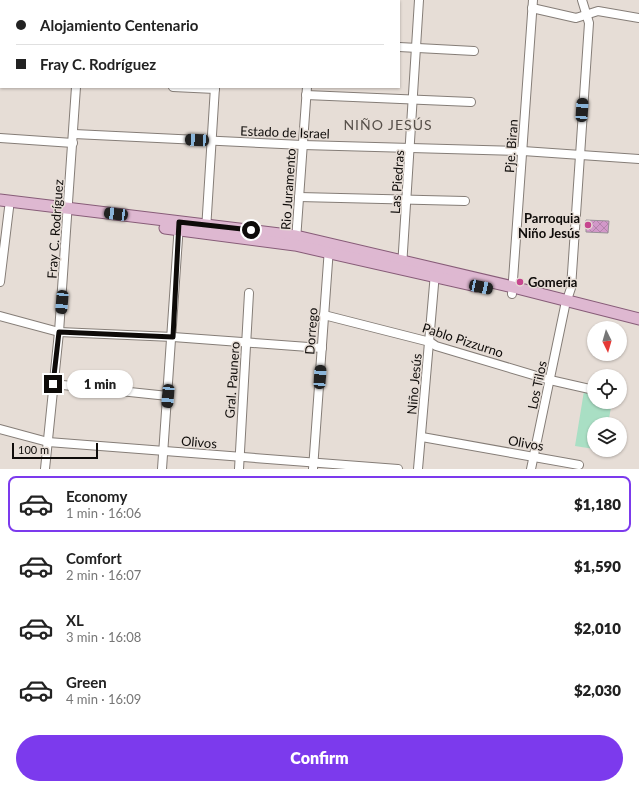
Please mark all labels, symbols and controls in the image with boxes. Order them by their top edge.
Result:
text: Alojamiento Centenario [40,16,198,34]
text: Fray C. Rodríguez [40,55,156,73]
car [575,98,589,122]
district label: NIÑO JESÚS [343,116,433,133]
street label: Pje. Biran [501,119,521,173]
street label: Estado de Israel [240,122,330,142]
car [185,133,209,147]
street label: Rio Juramento [277,148,299,230]
street label: Las Piedras [387,149,407,214]
street label: Fray C. Rodríguez [44,179,66,279]
car [103,207,129,221]
place label: Parroquia Niño Jesús [518,210,580,241]
marker: Parroquia Niño Jesús [583,220,593,230]
route start [242,221,260,239]
place label: Gomeria [528,274,577,290]
marker: Gomeria [515,277,525,287]
car [468,279,494,295]
car [55,290,69,314]
street label: Dorrego [301,307,321,355]
street label: Pablo Pizzurno [420,319,506,361]
north arrow [587,321,627,361]
map controls [587,321,627,457]
street label: Gral. Paunero [221,341,243,419]
street label: Niño Jesús [403,352,425,415]
street label: Los Tilos [524,359,550,411]
car [313,365,327,389]
button: locate [587,369,627,409]
callout: 1 min [67,370,133,398]
route end [44,375,62,393]
text: 1 min [84,376,116,392]
car [161,384,175,408]
button: layers [587,417,627,457]
street label: Olivos [180,432,218,452]
street label: Olivos [507,432,545,454]
scale bar [12,441,98,460]
text: 100 m [18,443,49,456]
icon: car [18,486,54,522]
text: Economy [66,487,127,505]
text: $1,180 [574,495,621,513]
text: 1 min · 16:06 [66,505,141,521]
icon: car [18,548,54,584]
text: Comfort [66,549,122,567]
text: $1,590 [574,557,621,575]
text: 2 min · 16:07 [66,567,141,583]
icon: car [18,610,54,646]
text: XL [66,611,84,629]
text: $2,010 [574,619,621,637]
text: 3 min · 16:08 [66,629,141,645]
icon: car [18,672,54,708]
text: Green [66,673,107,691]
text: $2,030 [574,681,621,699]
text: 4 min · 16:09 [66,691,141,707]
button: Confirm [16,735,623,781]

